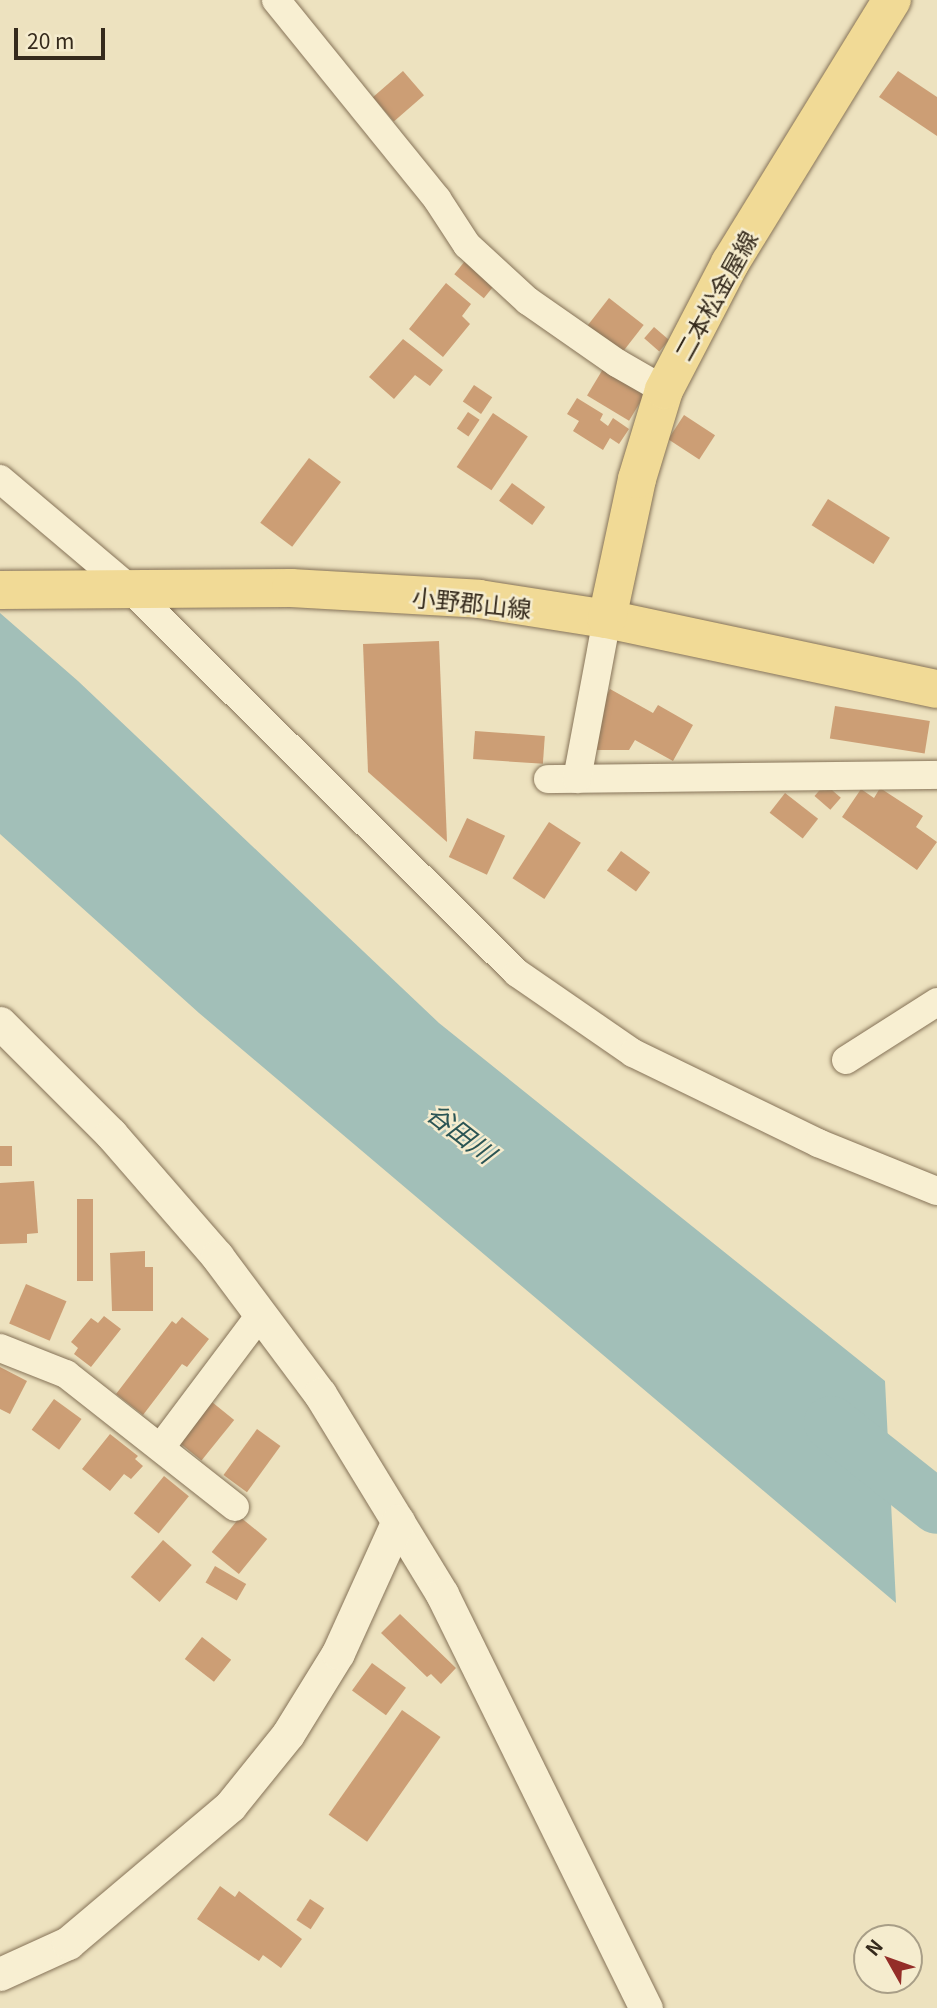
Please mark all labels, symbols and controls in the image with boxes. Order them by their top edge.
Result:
scale bar [18,14,108,58]
text: 20 m [27,25,74,55]
street label: 二本松金屋線 [667,225,763,365]
street label: 小野郡山線 [411,581,533,623]
water label: 谷田川 [422,1096,502,1168]
north arrow [853,1924,923,1994]
text: N [858,1932,888,1961]

